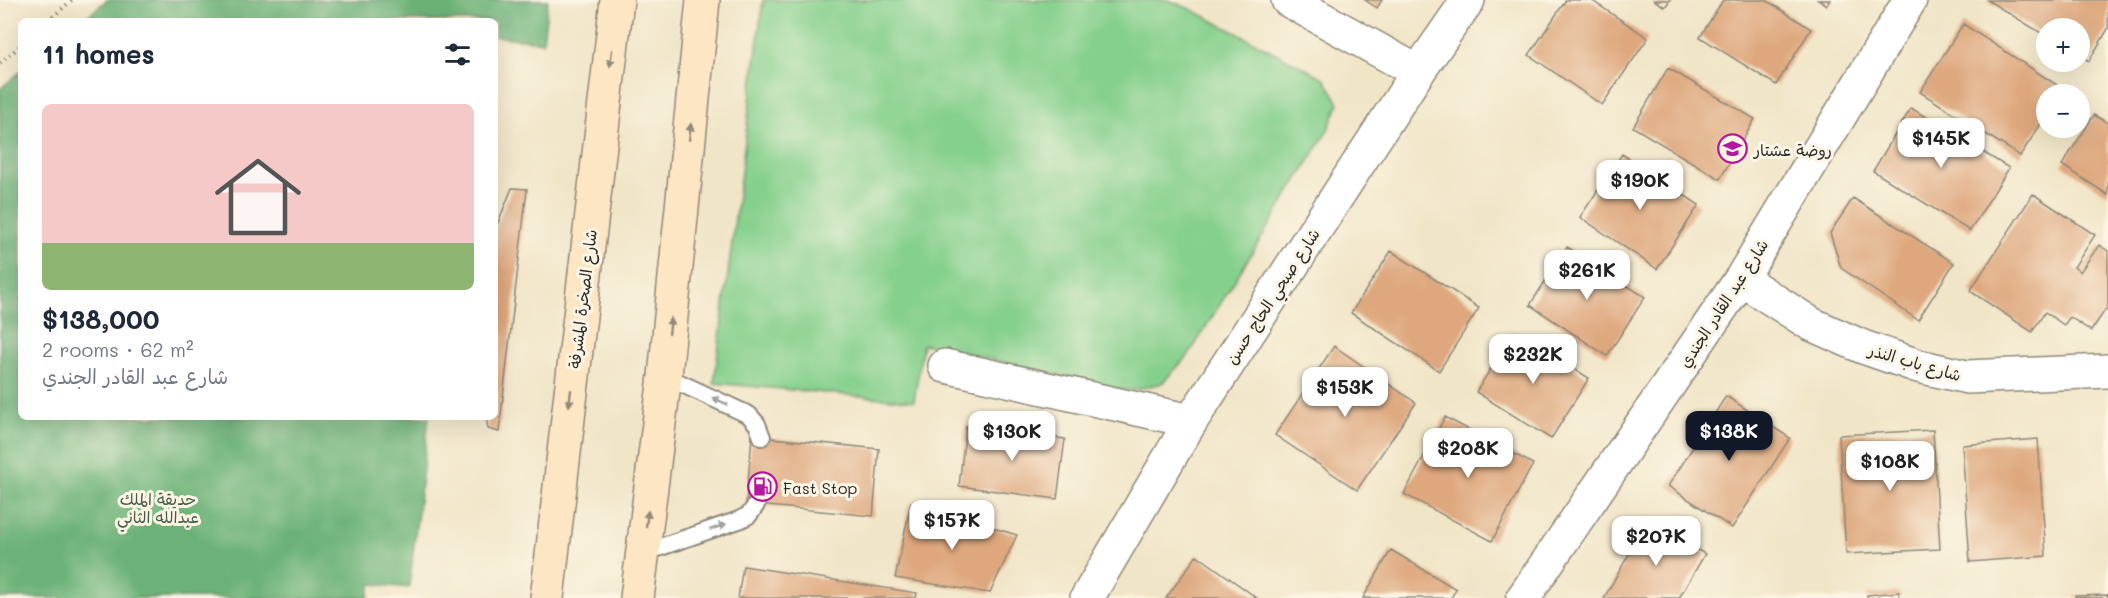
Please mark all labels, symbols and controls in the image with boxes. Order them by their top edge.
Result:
map controls [2036,18,2090,138]
button: + [2036,18,2090,72]
text: 11 homes [42,37,155,71]
icon: filters [441,38,474,71]
one-way arrow [606,49,615,68]
button: − [2036,84,2090,138]
pin: $145K [1899,118,1983,169]
one-way arrow [685,122,695,141]
text: $145K [1912,124,1970,150]
school or university icon: روضة عشتار [1717,133,1749,165]
place label: روضة عشتار [1752,139,1832,160]
icon: home [204,143,312,251]
pin: $190K [1598,160,1682,211]
text: $190K [1610,166,1670,192]
street label: شارع صبحي الحاج حسن [1220,224,1328,371]
street label: شارع الصخرة المشرفة [563,228,603,370]
street label: شارع عبد القادر الجندي [1674,235,1774,372]
pin: $261K [1545,250,1629,301]
text: $261K [1558,256,1616,282]
text: $138,000 [42,302,159,336]
one-way arrow [665,316,675,335]
pin: $232K [1491,334,1575,385]
text: 2 rooms · 62 m² [42,336,194,362]
street label: شارع باب النذر [1864,338,1964,387]
text: $232K [1503,340,1563,366]
text: شارع عبد القادر الجندي [42,363,228,389]
pin: $153K [1303,367,1387,418]
text: $153K [1316,373,1374,399]
one-way arrow [566,388,575,407]
one-way arrow [711,396,729,406]
pin: $130K [970,411,1054,462]
pin: $138K [1687,411,1771,462]
text: $130K [982,417,1042,443]
text: $138K [1700,417,1758,443]
pin: $208K [1426,428,1510,479]
text: $208K [1437,434,1499,460]
pin: $108K [1848,441,1932,492]
text: $108K [1860,447,1920,473]
fuel station icon: Fast Stop [746,471,778,503]
place label: Fast Stop [783,477,857,498]
park label: حديقة الملك عبدالله الثاني [117,488,199,532]
pin: $157K [910,500,994,551]
text: $157K [923,506,981,532]
one-way arrow [642,510,652,529]
pin: $207K [1614,516,1698,567]
one-way arrow [709,522,727,532]
text: $207K [1626,522,1686,548]

